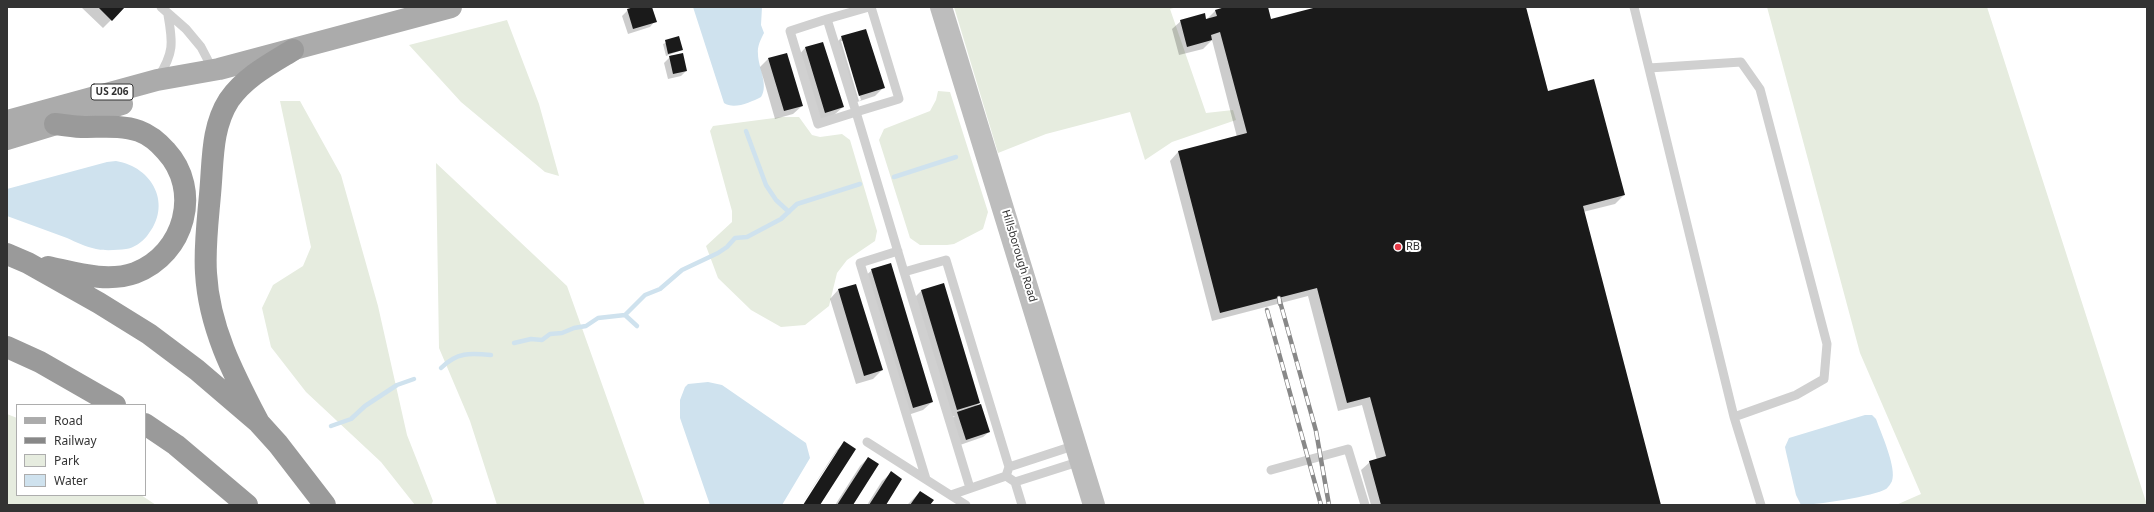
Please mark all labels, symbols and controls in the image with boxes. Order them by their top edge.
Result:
road number: US 206 [91,84,133,100]
street label: Hillsborough Road [999,208,1039,304]
place label: RB [1406,240,1420,254]
marker: RB [1393,242,1403,252]
legend [16,404,146,496]
text: Road [54,412,83,429]
text: Railway [54,432,97,449]
text: Park [54,452,79,469]
text: Water [54,472,88,489]

